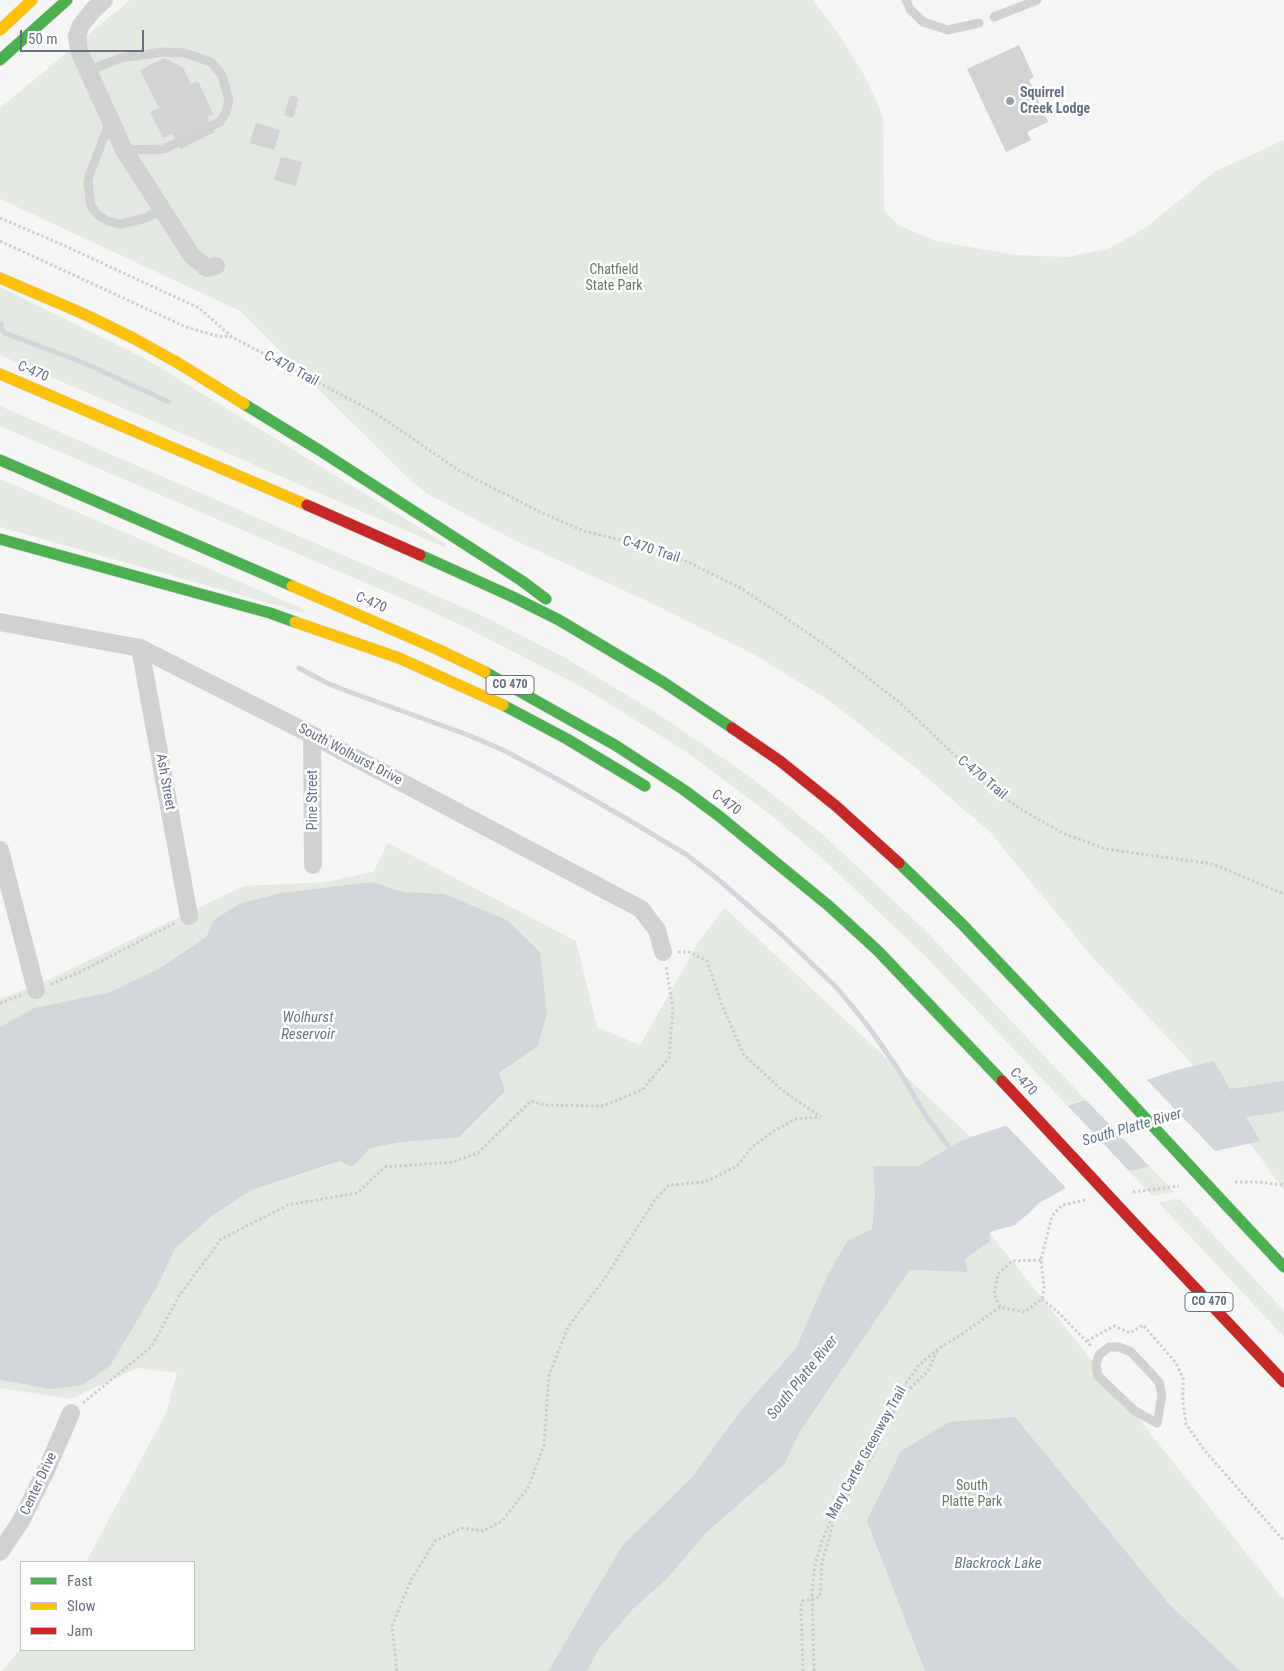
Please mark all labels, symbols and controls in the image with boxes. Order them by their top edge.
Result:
scale bar [22,20,146,52]
text: 50 m [28,30,58,48]
place label: Squirrel Creek Lodge [1020,85,1090,118]
marker: Squirrel Creek Lodge [1004,95,1016,107]
park label: Chatfield State Park [586,262,642,294]
street label: C-470 Trail [261,348,321,390]
street label: C-470 [15,358,51,386]
street label: C-470 Trail [620,533,682,567]
street label: C-470 [353,589,389,617]
road number: CO 470 [486,676,534,694]
street label: South Wolhurst Drive [295,721,405,789]
street label: Ash Street [152,752,178,812]
street label: C-470 Trail [954,753,1010,803]
street label: Pine Street [305,770,321,830]
street label: C-470 [708,787,744,819]
water label: Wolhurst Reservoir [281,1009,335,1044]
street label: C-470 [1006,1065,1040,1099]
water label: South Platte River [1080,1105,1184,1151]
road number: CO 470 [1185,1292,1233,1311]
water label: South Platte River [764,1333,842,1423]
street label: Mary Carter Greenway Trail [824,1384,910,1522]
street label: Center Drive [17,1450,61,1518]
park label: South Platte Park [942,1478,1002,1510]
water label: Blackrock Lake [955,1555,1041,1573]
legend [20,1561,195,1651]
text: Fast [67,1572,92,1590]
text: Slow [67,1597,96,1615]
text: Jam [67,1622,93,1640]

